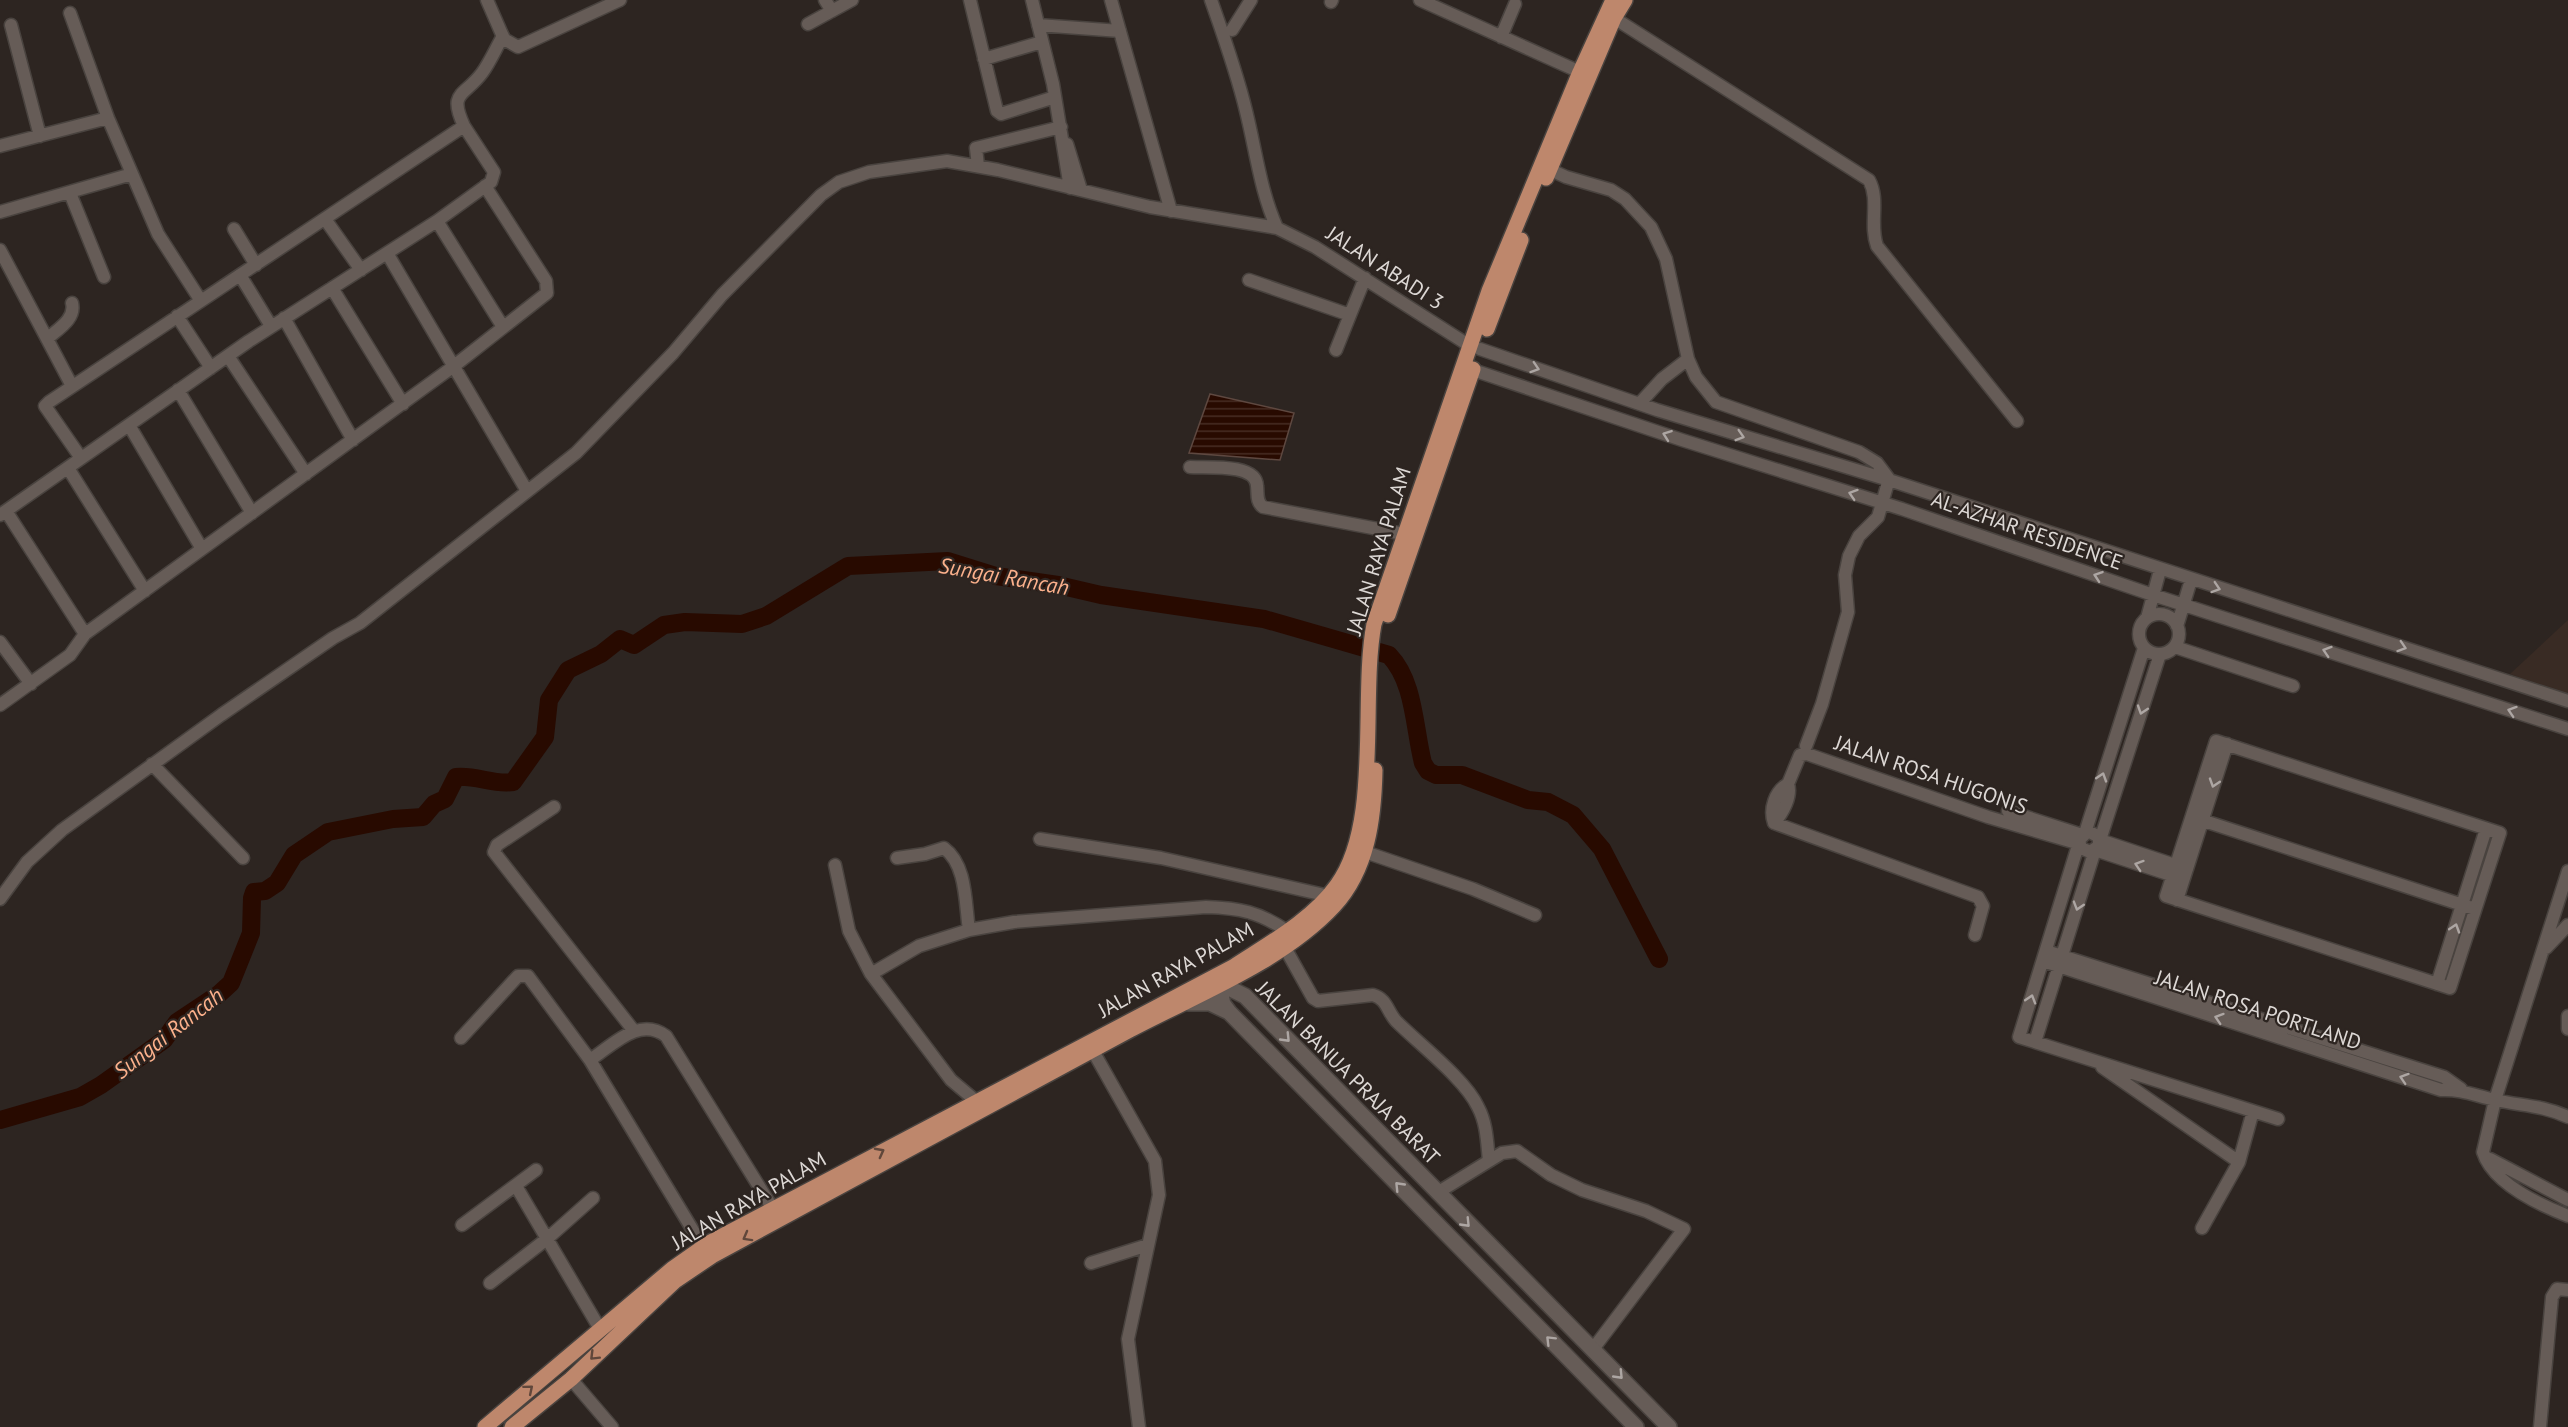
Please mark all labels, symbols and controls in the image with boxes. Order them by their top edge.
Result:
street label: JALAN ABADI 3 [1321,219,1449,316]
one-way arrow [1530,360,1540,373]
one-way arrow [1663,429,1673,442]
one-way arrow [1734,429,1745,441]
street label: JALAN RAYA PALAM [1340,464,1417,639]
street label: AL-AZHAR RESIDENCE [1928,485,2126,576]
one-way arrow [1848,489,1859,502]
water label: Sungai Rancah [937,551,1071,601]
one-way arrow [2093,571,2104,583]
one-way arrow [2210,581,2221,593]
one-way arrow [2396,640,2407,653]
one-way arrow [2322,645,2333,658]
one-way arrow [2137,704,2150,715]
one-way arrow [2507,705,2518,718]
street label: JALAN ROSA HUGONIS [1830,729,2031,820]
one-way arrow [2095,772,2108,783]
one-way arrow [2209,777,2222,788]
one-way arrow [2134,859,2145,872]
one-way arrow [2073,900,2085,911]
street label: JALAN RAYA PALAM [1092,916,1258,1024]
one-way arrow [2447,923,2460,934]
street label: JALAN ROSA PORTLAND [2151,963,2365,1056]
street label: JALAN BANUA PRAJA BARAT [1250,974,1446,1170]
water label: Sungai Rancah [107,981,229,1085]
one-way arrow [2024,994,2036,1005]
one-way arrow [2214,1012,2225,1025]
one-way arrow [1279,1031,1290,1041]
one-way arrow [2399,1073,2410,1085]
street label: JALAN RAYA PALAM [666,1145,831,1256]
one-way arrow [874,1147,885,1159]
one-way arrow [1395,1183,1406,1193]
one-way arrow [1459,1216,1470,1226]
one-way arrow [743,1230,753,1241]
one-way arrow [1547,1337,1558,1348]
one-way arrow [591,1349,602,1360]
one-way arrow [1612,1369,1623,1379]
one-way arrow [522,1385,533,1396]

